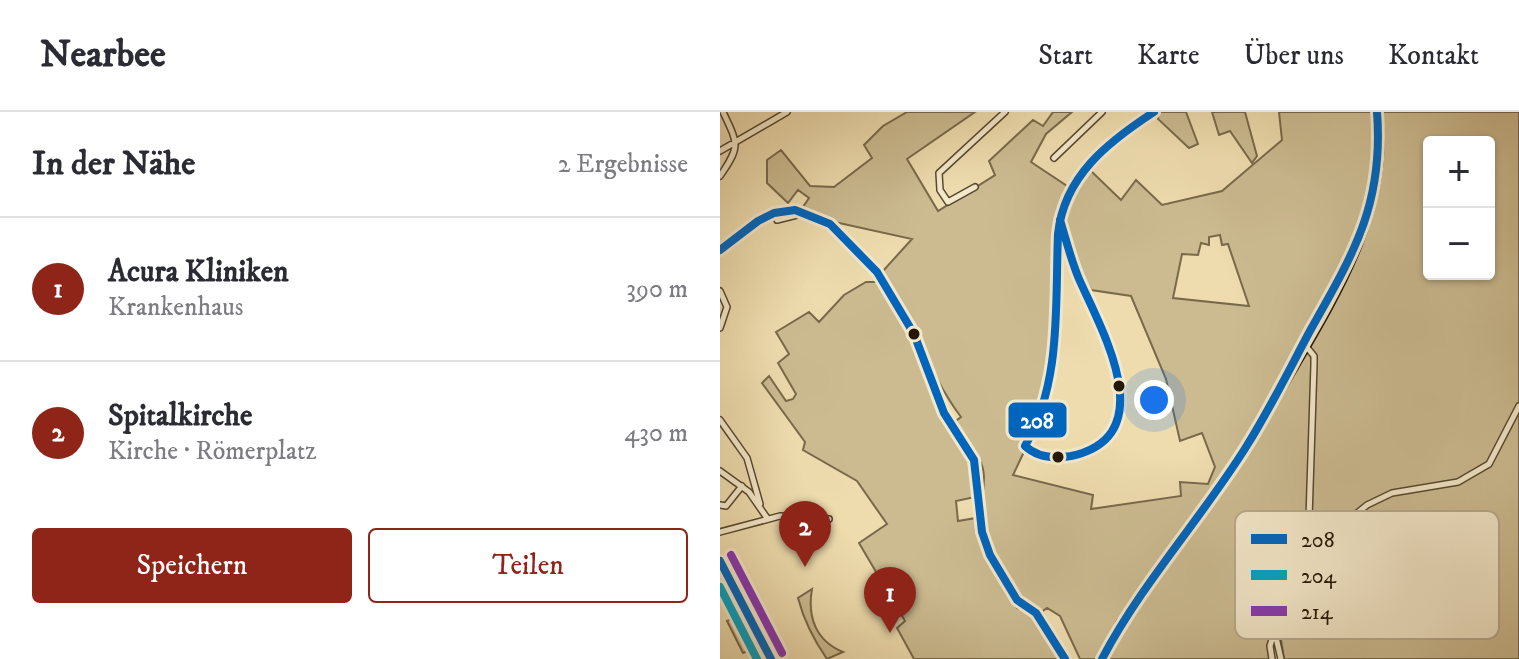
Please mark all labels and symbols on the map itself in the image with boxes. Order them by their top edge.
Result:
unlabelled marker [906,326,922,342]
unlabelled marker [1111,378,1127,394]
your location [1134,380,1174,420]
line badge: 208 [1007,401,1068,439]
text: 208 [1020,408,1054,435]
unlabelled marker [1050,449,1066,465]
pin: 2 [779,501,831,567]
legend [1235,511,1499,639]
text: 208 [1301,527,1335,554]
text: 204 [1301,563,1338,590]
pin: 1 [864,567,916,633]
text: 214 [1301,599,1334,626]

